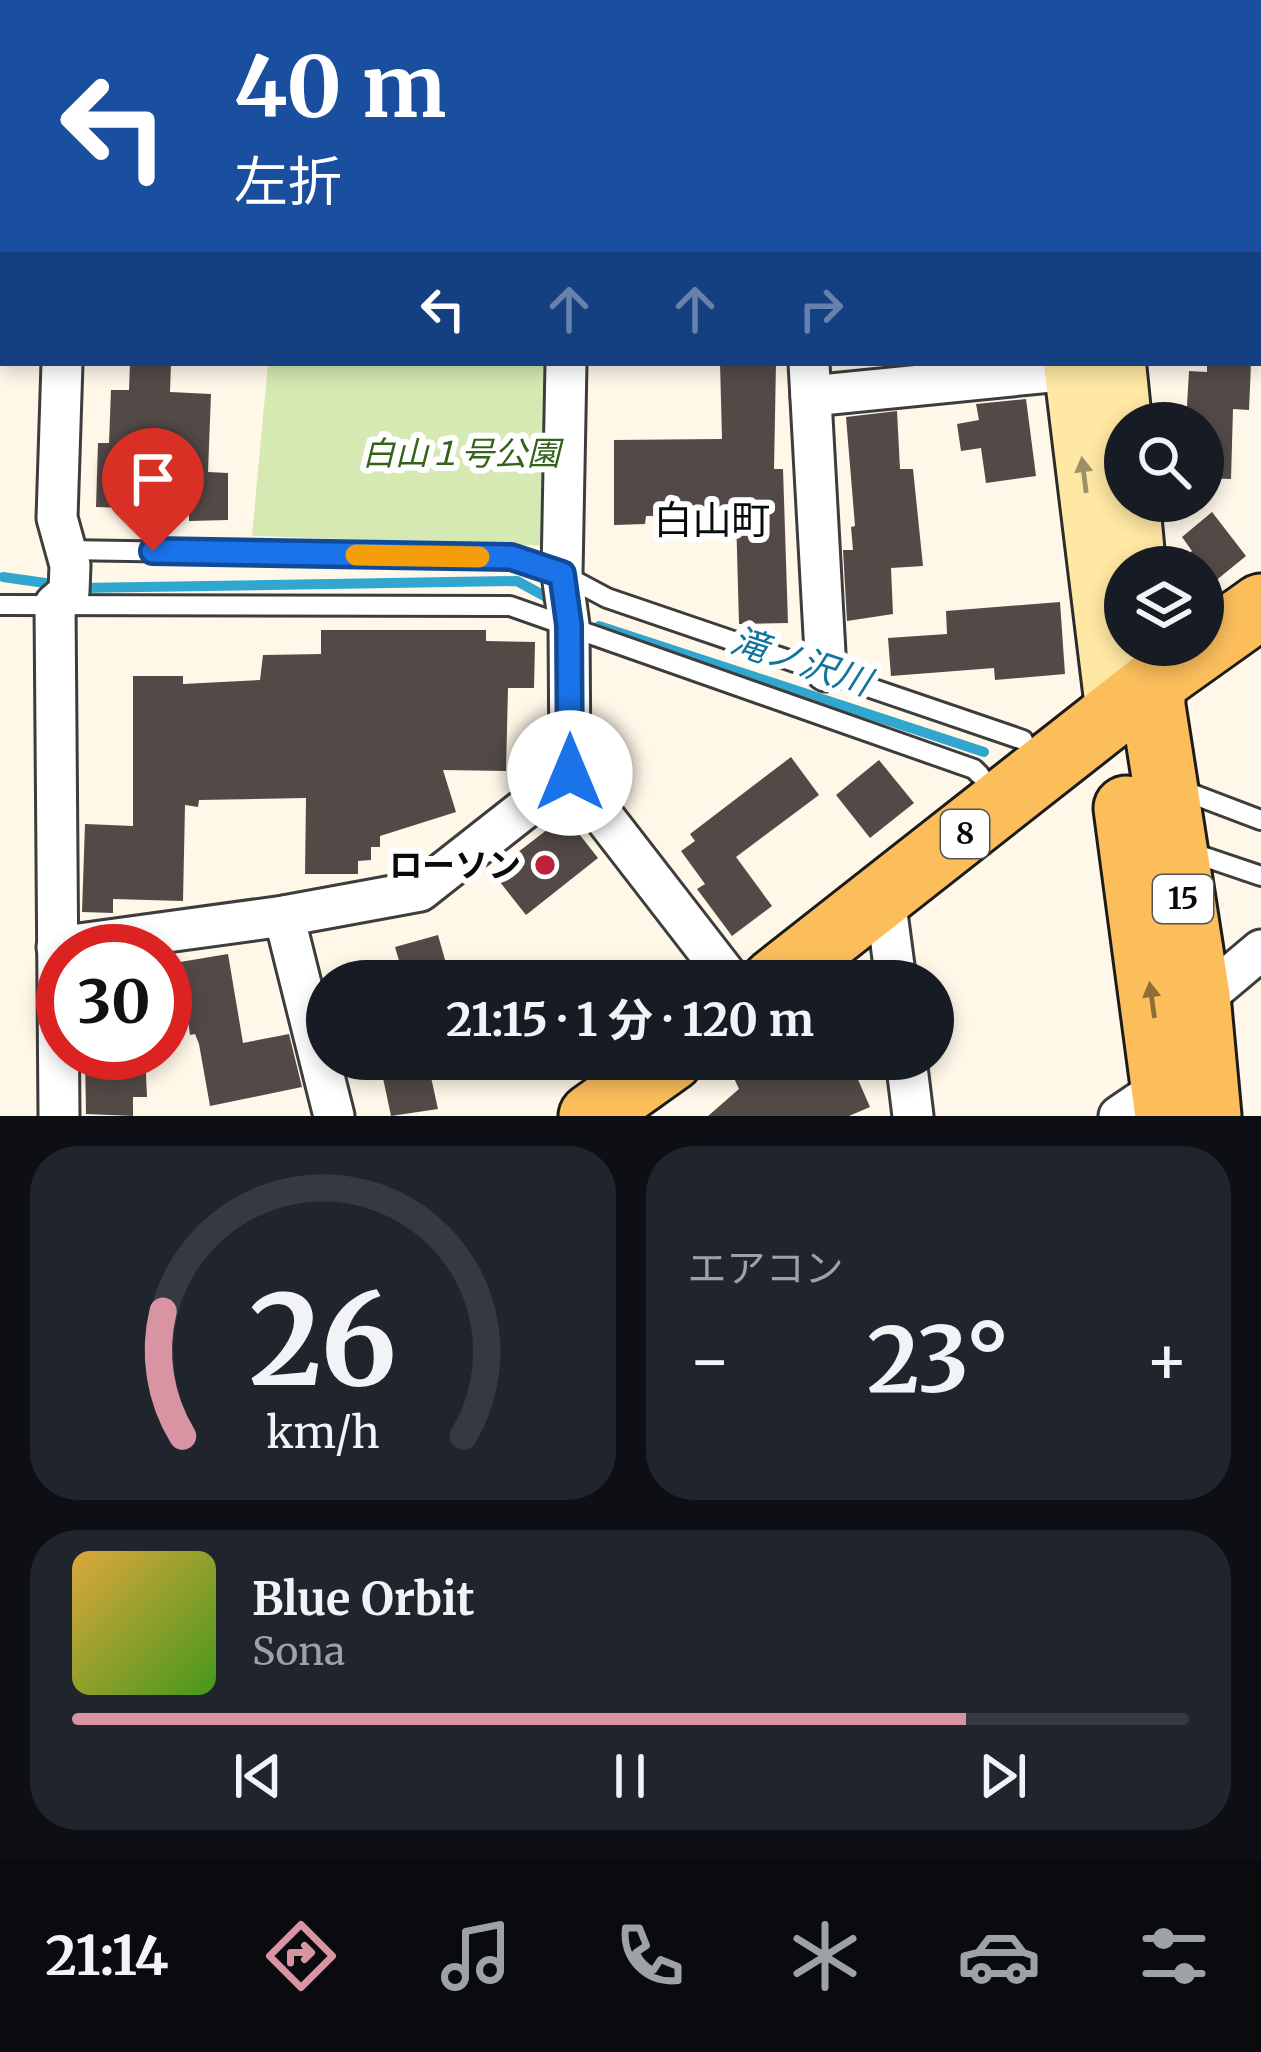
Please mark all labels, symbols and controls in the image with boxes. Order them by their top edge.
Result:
text: 40 m [234,34,446,140]
icon: left [36,48,192,204]
text: 左折 [234,148,342,216]
icon: left [410,276,476,342]
icon: ahead [536,276,602,342]
icon: ahead [662,276,728,342]
icon: right [788,276,854,342]
map controls [1104,402,1224,666]
button: search [1104,402,1224,522]
pin [102,428,204,551]
park label: 白山１号公園 [362,433,564,474]
icon: arrive [120,446,186,512]
one-way arrow [1075,456,1094,493]
district label: 白山町 [653,496,771,545]
button: layers [1104,546,1224,666]
water label: 滝ノ沢川 [725,618,880,706]
position arrow [507,710,633,836]
road number: 8 [941,810,989,858]
place label: ローソン [389,845,521,886]
marker: ローソン [532,852,558,878]
road number: 15 [1153,875,1213,923]
speed limit sign: 30 [36,924,192,1080]
one-way arrow [1142,981,1161,1018]
text: 21:15 · 1 分 · 120 m [446,992,814,1048]
text: エアコン [688,1244,844,1293]
text: 26 [249,1262,397,1419]
text: 23° [867,1303,1010,1417]
text: − [688,1319,732,1402]
text: + [1145,1319,1189,1402]
text: km/h [266,1406,380,1460]
text: Blue Orbit [252,1571,475,1627]
text: Sona [252,1627,345,1676]
icon: previous [225,1743,291,1809]
icon: pause [597,1743,663,1809]
icon: next [970,1743,1036,1809]
icon: directions [259,1914,343,1998]
icon: music [434,1914,518,1998]
icon: phone [608,1914,692,1998]
icon: climate [783,1914,867,1998]
icon: car [957,1914,1041,1998]
icon: filters [1132,1914,1216,1998]
text: 21:14 [45,1922,169,1990]

